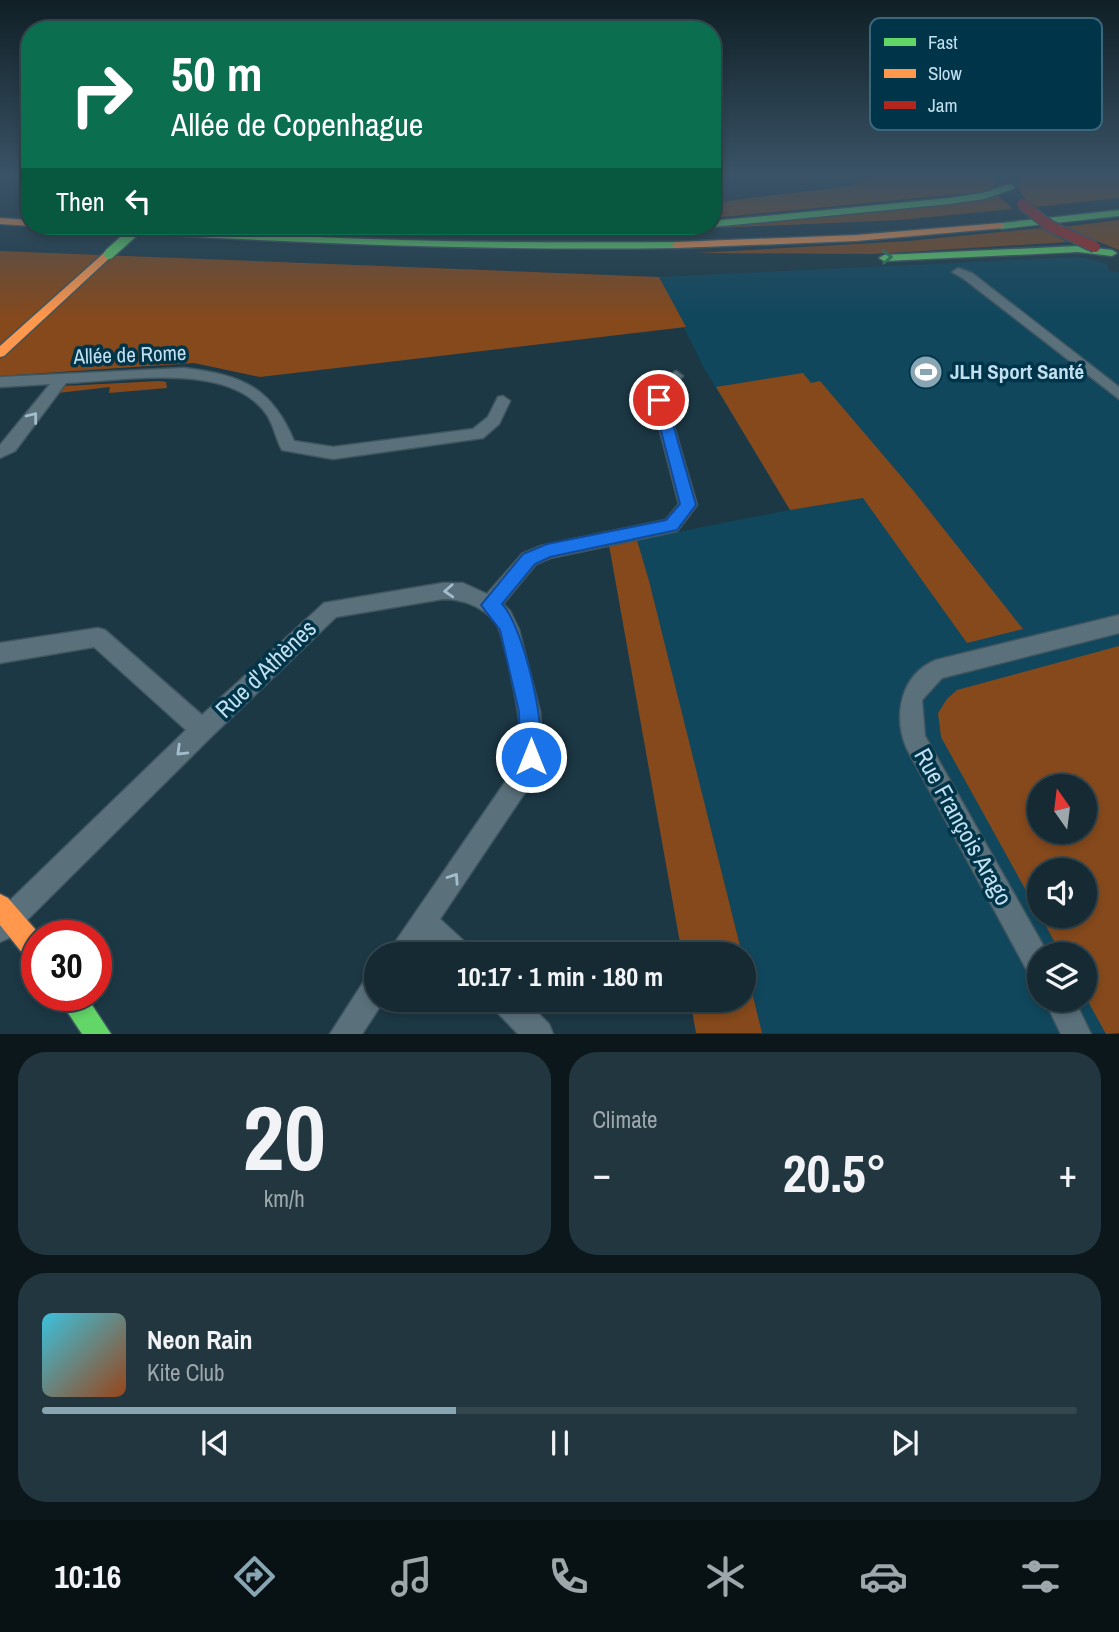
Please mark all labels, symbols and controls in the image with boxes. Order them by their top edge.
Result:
legend [870,18,1102,130]
text: Fast [928,29,958,55]
text: 50 m [171,40,263,106]
icon: right [56,49,147,140]
text: Slow [928,60,963,86]
text: Jam [928,92,957,118]
text: Allée de Copenhague [171,103,423,146]
icon: left [119,182,157,220]
text: Then [56,184,105,219]
one-way arrow [881,250,892,265]
street label: Allée de Rome [72,338,187,371]
sports icon: JLH Sport Santé [907,353,945,391]
place label: JLH Sport Santé [950,357,1084,386]
pin [629,370,689,430]
icon: arrive [640,381,678,419]
one-way arrow [25,412,38,425]
one-way arrow [443,584,454,599]
street label: Rue d'Athènes [208,612,323,724]
position arrow [494,720,568,794]
one-way arrow [177,742,190,755]
street label: Rue François Arago [907,742,1020,911]
north arrow [1027,774,1097,844]
map controls [1027,774,1097,1012]
button: sound [1027,858,1097,928]
one-way arrow [446,872,459,885]
speed limit sign: 30 [21,920,112,1011]
button: layers [1027,942,1097,1012]
text: 10:17 · 1 min · 180 m [457,959,663,994]
text: 20 [243,1076,326,1198]
text: Climate [593,1104,657,1135]
text: 20.5° [783,1138,887,1208]
text: − [593,1148,611,1199]
text: + [1059,1148,1077,1199]
text: km/h [264,1183,305,1214]
text: Neon Rain [147,1322,252,1357]
text: Kite Club [147,1357,225,1388]
icon: previous [196,1424,234,1462]
icon: pause [541,1424,579,1462]
icon: next [886,1424,924,1462]
icon: directions [230,1552,279,1601]
icon: music [387,1552,436,1601]
icon: phone [544,1552,593,1601]
icon: climate [701,1552,750,1601]
icon: car [859,1552,908,1601]
icon: filters [1016,1552,1065,1601]
text: 10:16 [54,1555,121,1598]

